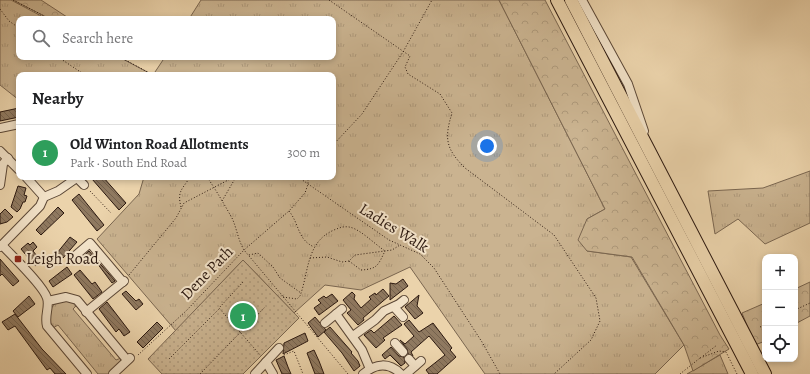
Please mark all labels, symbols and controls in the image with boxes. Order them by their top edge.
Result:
search box [16,16,336,60]
icon: search [30,27,52,49]
text: Search here [62,28,133,48]
text: Nearby [32,87,83,110]
text: Old Winton Road Allotments [70,134,249,154]
your location [477,136,497,156]
text: 1 [43,144,47,161]
text: 300 m [287,144,320,161]
text: Park · South End Road [70,154,187,171]
street label: Ladies Walk [355,198,433,258]
street label: Dene Path [176,241,239,305]
place label: Leigh Road [26,248,99,270]
marker: Leigh Road [13,254,23,264]
map controls [762,254,798,362]
button: + [762,254,798,290]
button: − [762,290,798,326]
pin: 1 [230,301,256,331]
button: locate [762,326,798,362]

